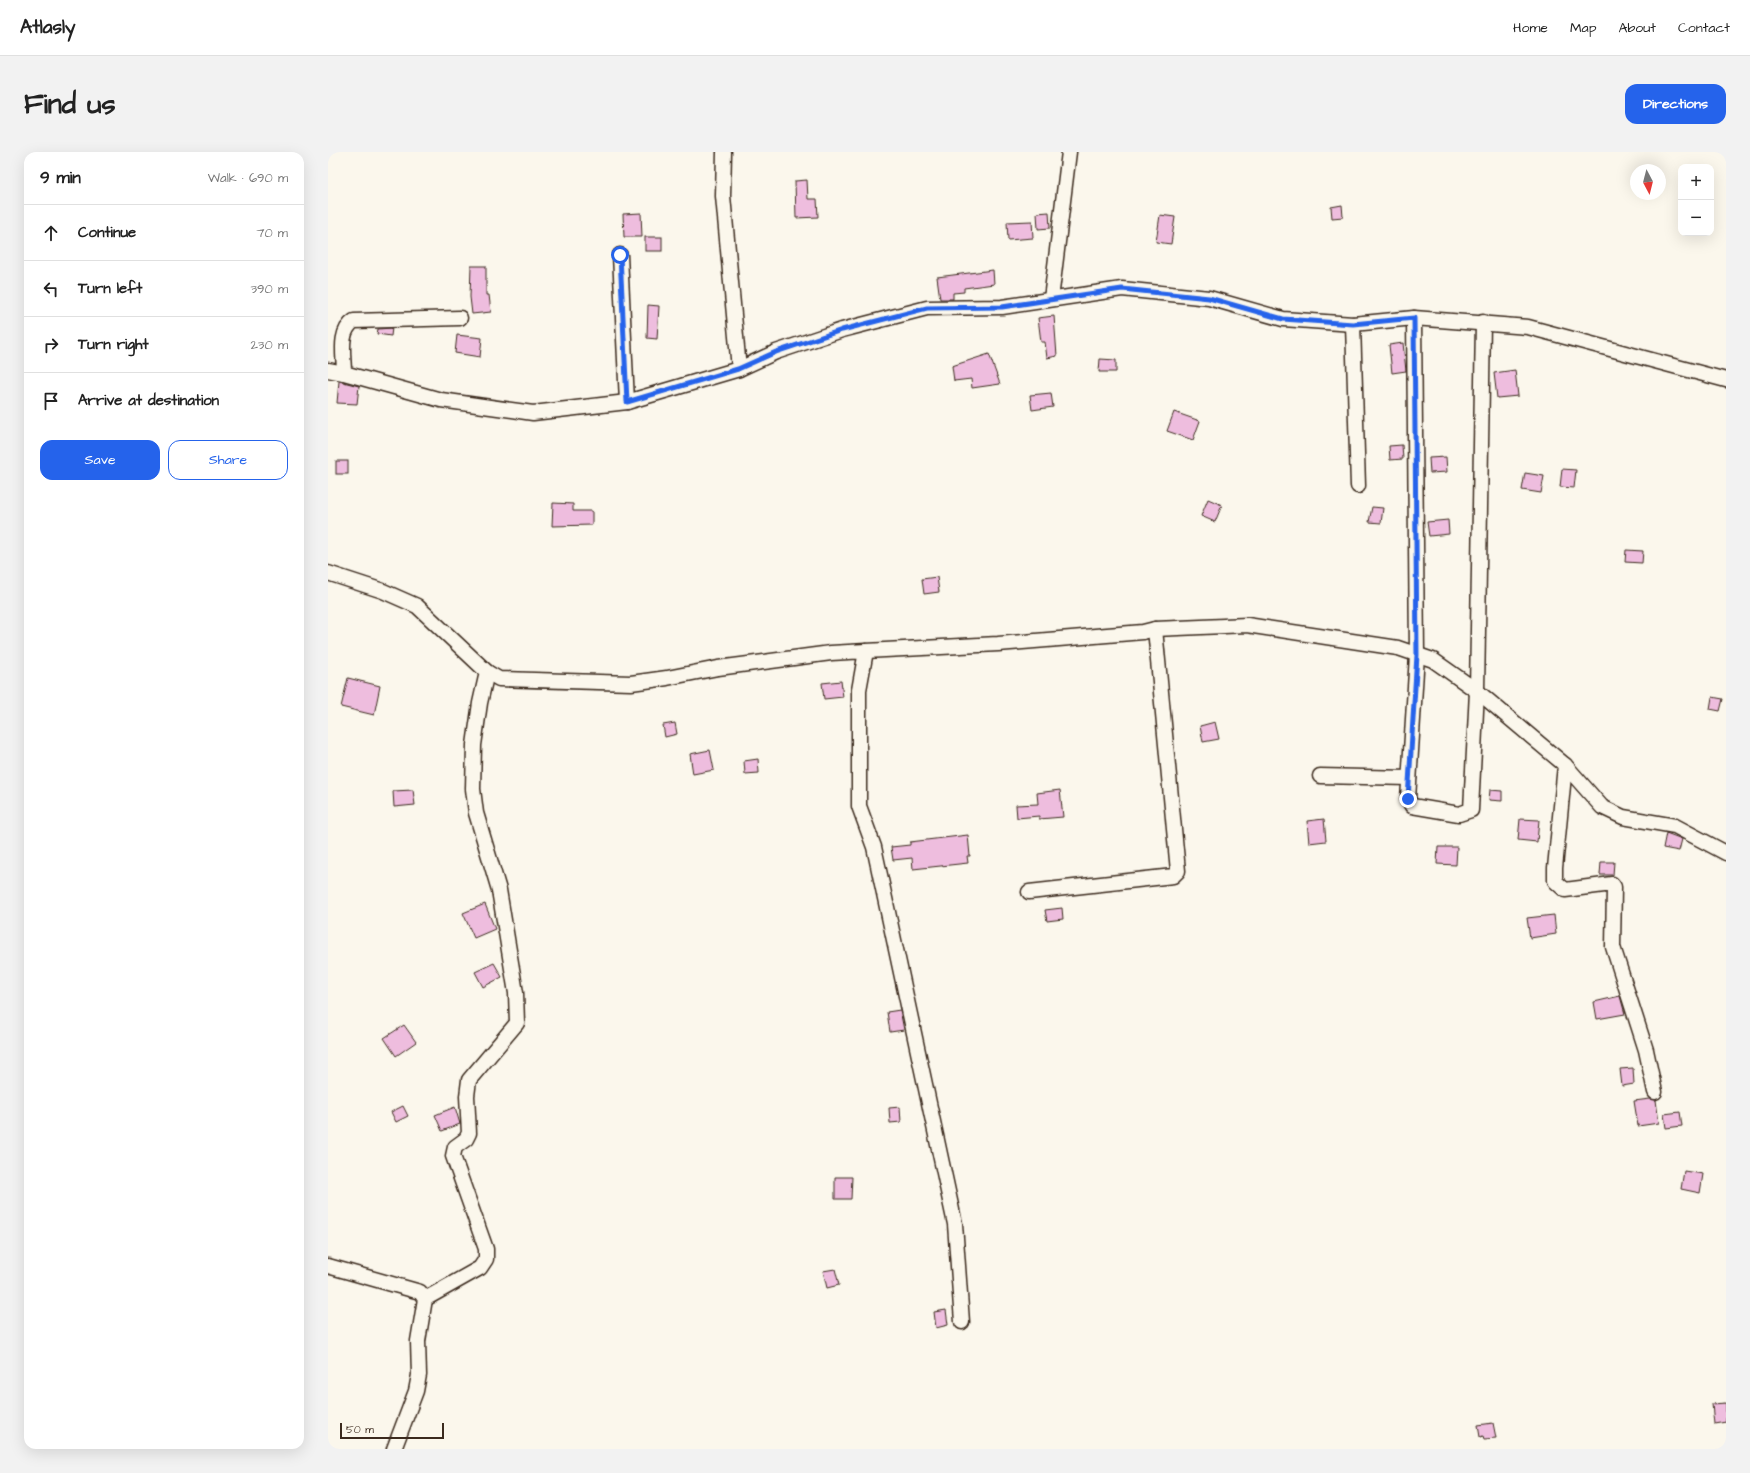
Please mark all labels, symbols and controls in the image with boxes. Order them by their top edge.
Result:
text: Atlasly [20,14,75,41]
text: Home [1513,18,1548,38]
text: Map [1570,18,1596,38]
text: About [1618,18,1656,38]
text: Contact [1678,18,1730,38]
button: Directions [1625,84,1726,124]
text: Find us [24,85,115,124]
north arrow [1630,164,1666,200]
map controls [1678,164,1714,236]
button: + [1678,164,1714,200]
text: 9 min [40,166,81,190]
text: Walk · 690 m [208,169,288,187]
button: − [1678,200,1714,236]
icon: ahead [40,222,62,244]
text: Continue [78,222,136,243]
text: 70 m [256,224,288,242]
route start [611,246,629,264]
icon: left [40,278,62,300]
text: Turn left [78,278,142,299]
text: 390 m [250,280,288,298]
icon: right [40,334,62,356]
text: Turn right [78,334,149,355]
text: 230 m [250,336,288,354]
icon: arrive [40,390,62,412]
text: Arrive at destination [78,390,219,411]
button: Save [40,440,160,480]
button: Share [168,440,288,480]
route end [1399,790,1417,808]
scale bar [340,1421,444,1440]
text: 50 m [346,1422,374,1437]

